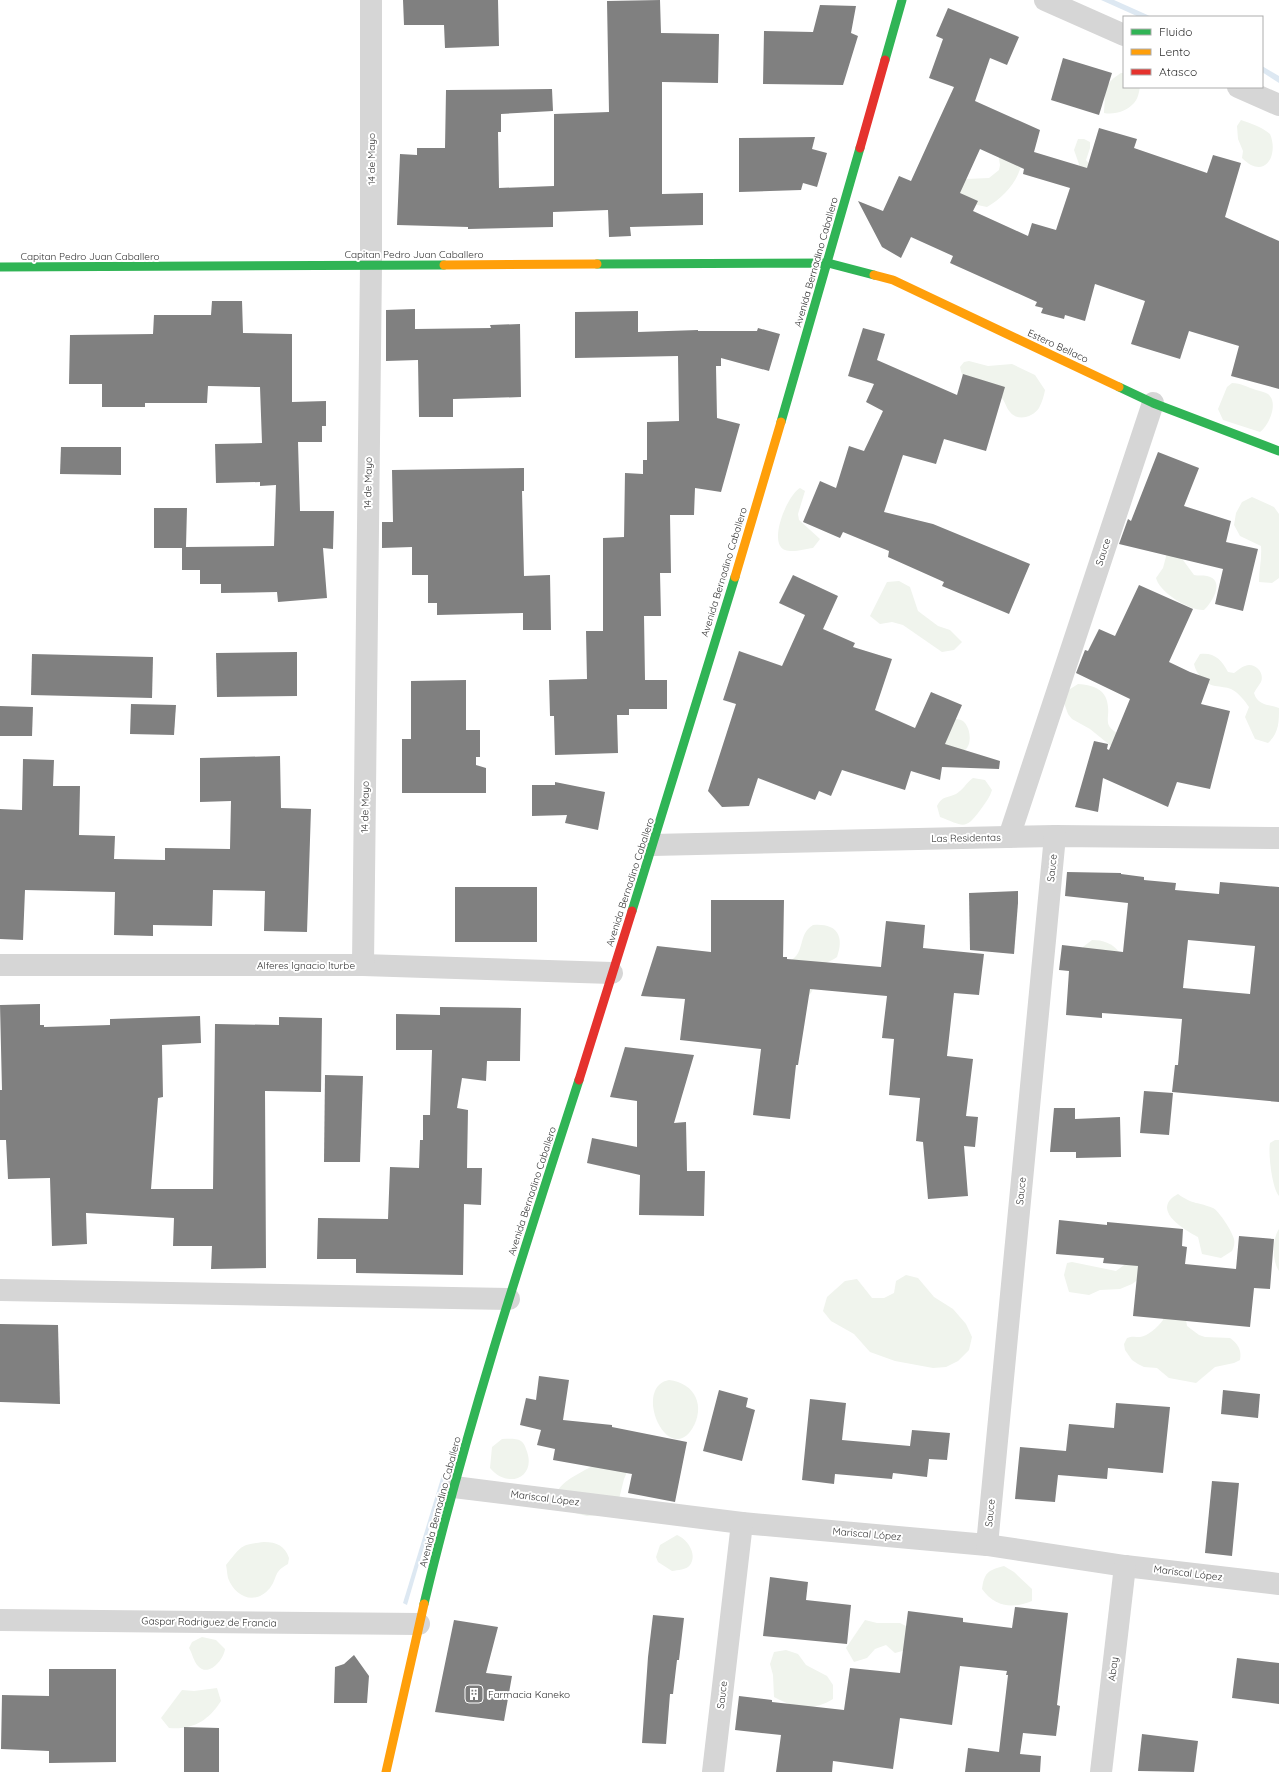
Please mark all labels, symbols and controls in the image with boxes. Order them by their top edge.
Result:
legend [1123,16,1263,88]
text: Fluido [1159,24,1192,39]
text: Lento [1159,44,1190,59]
text: Atasco [1159,64,1197,79]
street label: 14 de Mayo [365,133,378,185]
street label: Avenida Bernadino Caballero [791,195,841,329]
street label: Capitan Pedro Juan Caballero [344,248,484,261]
street label: Capitan Pedro Juan Caballero [20,250,160,263]
street label: Estero Bellaco [1025,326,1091,366]
street label: 14 de Mayo [361,457,375,509]
street label: Avenida Bernadino Caballero [698,506,750,638]
street label: Sauce [1092,536,1114,567]
street label: 14 de Mayo [358,781,372,833]
street label: Avenida Bernadino Caballero [603,816,657,948]
street label: Las Residentas [931,831,1001,845]
street label: Sauce [1044,853,1060,883]
street label: Alferes Ignacio Iturbe [257,959,355,972]
street label: Avenida Bernadino Caballero [505,1125,559,1257]
street label: Sauce [1013,1176,1029,1206]
street label: Avenida Bernadino Caballero [416,1435,464,1569]
street label: Mariscal López [510,1487,580,1509]
street label: Sauce [982,1498,998,1528]
street label: Mariscal López [832,1525,902,1544]
street label: Mariscal López [1153,1562,1223,1584]
street label: Gaspar Rodriguez de Francia [141,1614,277,1630]
street label: Abay [1105,1656,1121,1682]
street label: Sauce [714,1680,730,1710]
building icon: Farmacia Kaneko [463,1683,485,1705]
place label: Farmacia Kaneko [488,1688,570,1701]

